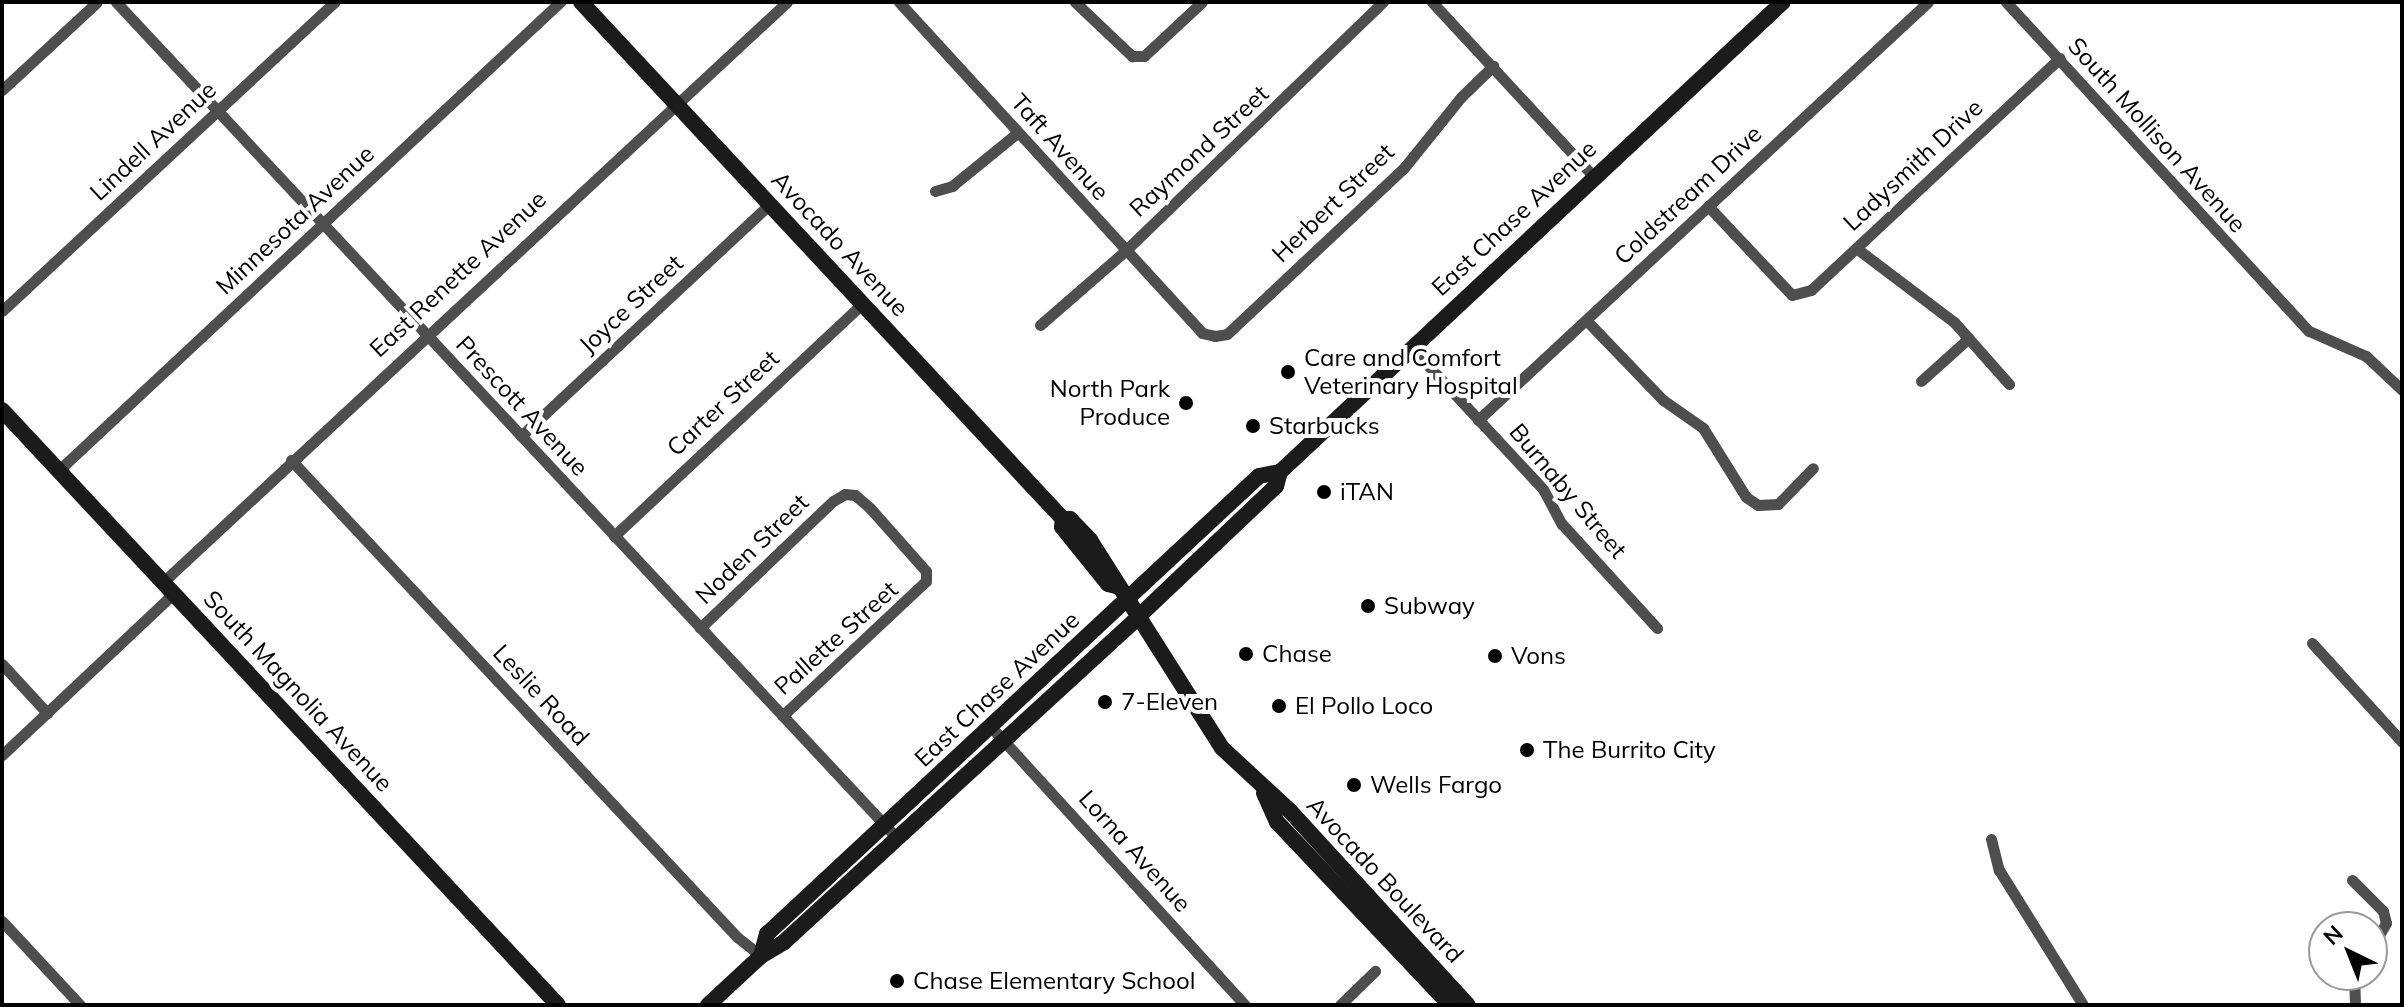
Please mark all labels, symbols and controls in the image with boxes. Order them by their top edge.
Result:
street label: South Mollison Avenue [2062,32,2252,238]
street label: Lindell Avenue [84,75,222,207]
street label: Raymond Street [1124,79,1274,223]
street label: Taft Avenue [1005,88,1115,206]
street label: Ladysmith Drive [1837,93,1989,237]
street label: Coldstream Drive [1608,119,1768,271]
street label: East Chase Avenue [1426,134,1602,302]
street label: Herbert Street [1266,138,1400,268]
street label: Minnesota Avenue [210,139,380,301]
street label: Avocado Avenue [766,166,914,322]
street label: East Renette Avenue [364,185,552,363]
street label: Joyce Street [573,249,689,359]
street label: Prescott Avenue [450,330,594,482]
street label: Carter Street [661,344,785,462]
place label: Care and Comfort Veterinary Hospital [1304,344,1518,400]
marker: Care and Comfort Veterinary Hospital [1279,363,1297,381]
place label: North Park Produce [1050,375,1170,431]
marker: North Park Produce [1177,394,1195,412]
place label: Starbucks [1269,412,1380,440]
marker: Starbucks [1244,417,1262,435]
street label: Burnaby Street [1503,418,1633,564]
place label: iTAN [1340,478,1394,506]
marker: iTAN [1315,483,1333,501]
street label: Noden Street [690,488,814,610]
street label: Pallette Street [768,575,904,701]
street label: South Magnolia Avenue [197,585,399,797]
place label: Subway [1384,592,1475,620]
marker: Subway [1359,597,1377,615]
street label: East Chase Avenue [909,605,1085,773]
street label: Leslie Road [487,639,595,751]
place label: Chase [1262,640,1332,668]
place label: Vons [1511,642,1566,670]
marker: Chase [1237,645,1255,663]
marker: Vons [1486,647,1504,665]
place label: 7-Eleven [1121,688,1218,716]
place label: El Pollo Loco [1295,692,1433,720]
marker: 7-Eleven [1096,693,1114,711]
marker: El Pollo Loco [1270,697,1288,715]
place label: The Burrito City [1543,736,1716,764]
marker: The Burrito City [1518,741,1536,759]
place label: Wells Fargo [1370,771,1502,799]
marker: Wells Fargo [1345,776,1363,794]
street label: Lorna Avenue [1073,784,1197,918]
street label: Avocado Boulevard [1301,791,1469,969]
north arrow [2308,911,2388,991]
text: N [2317,919,2349,951]
place label: Chase Elementary School [913,967,1195,995]
marker: Chase Elementary School [888,972,906,990]

